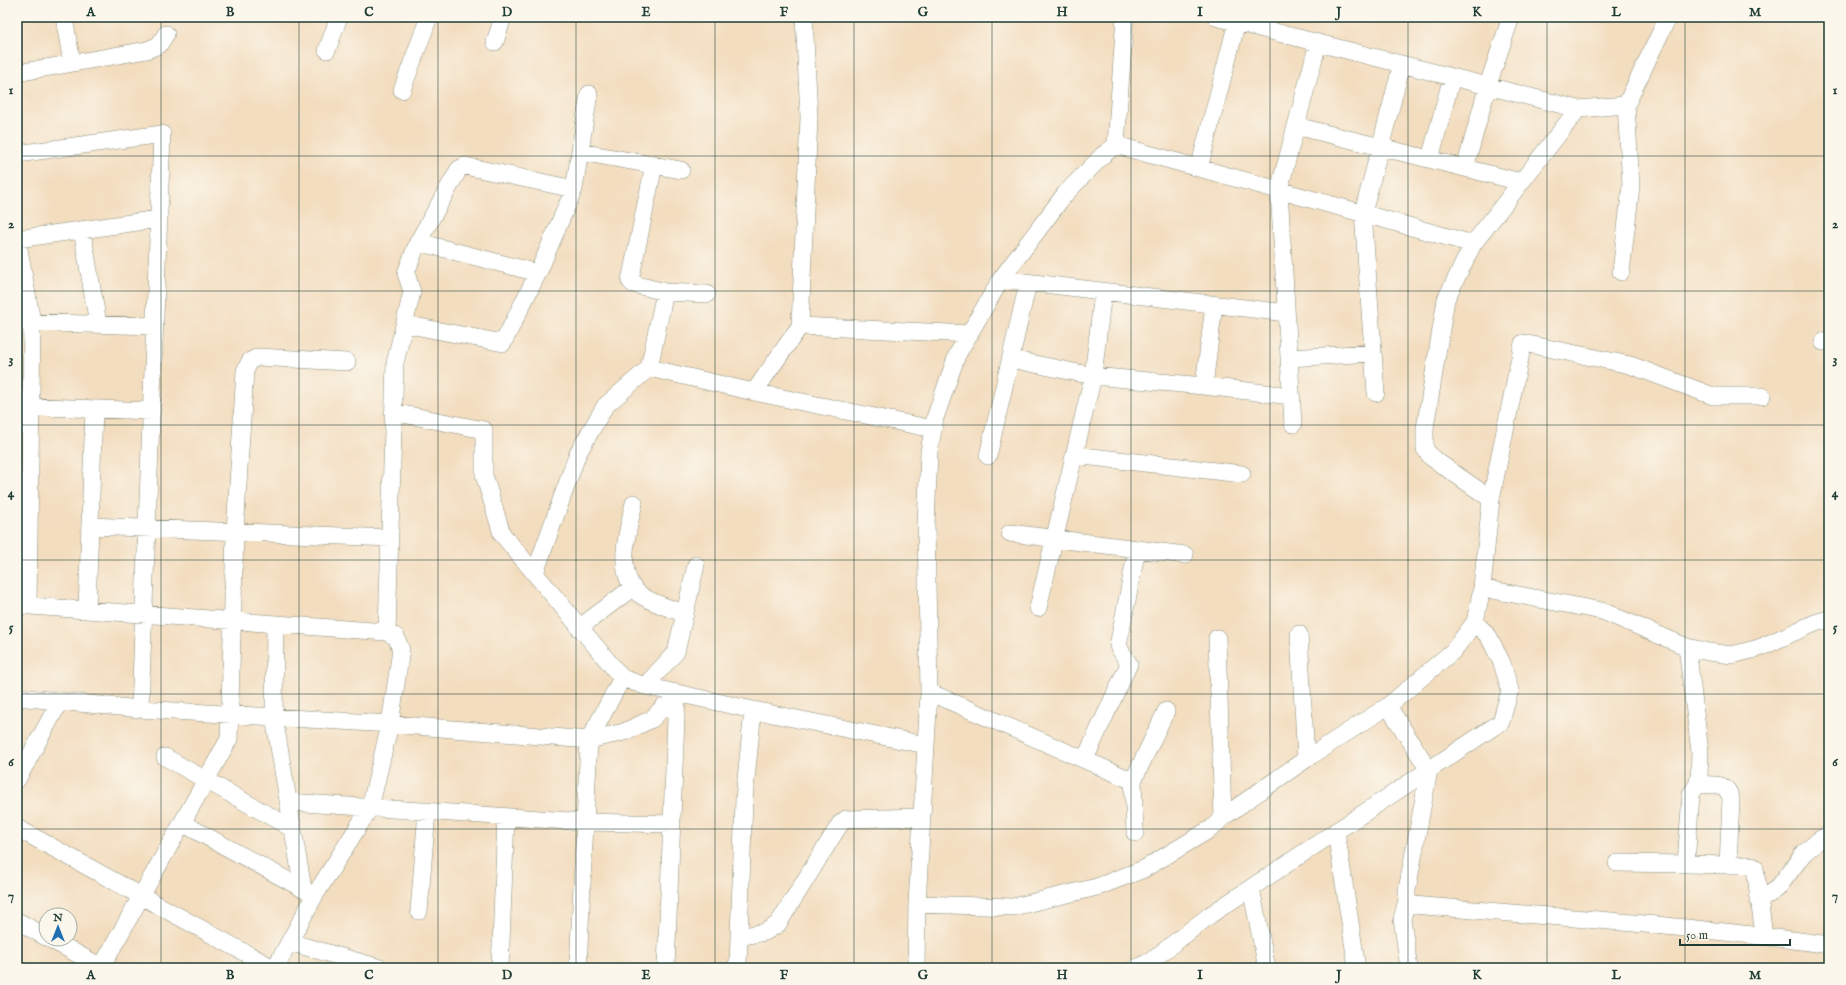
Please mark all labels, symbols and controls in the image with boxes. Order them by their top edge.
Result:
text: A [86,4,97,21]
text: B [226,4,235,21]
text: C [364,4,374,21]
text: D [502,4,513,21]
text: E [641,4,651,21]
text: F [780,4,789,21]
text: G [918,4,929,21]
text: H [1056,4,1068,21]
text: I [1197,4,1203,21]
text: J [1334,4,1342,21]
text: K [1472,4,1482,21]
text: L [1610,4,1621,21]
text: M [1749,4,1762,21]
text: 1 [9,82,14,99]
text: 1 [1833,82,1838,99]
text: 2 [8,216,14,233]
text: 2 [1832,216,1838,233]
text: 3 [9,351,14,368]
text: 3 [1833,351,1838,368]
text: 4 [8,485,15,502]
text: 4 [1832,485,1839,502]
text: 5 [9,619,14,636]
text: 5 [1833,619,1838,636]
text: 6 [8,754,14,771]
text: 6 [1832,754,1838,771]
text: 7 [8,888,14,905]
text: 7 [1832,888,1838,905]
north arrow [38,907,78,947]
text: N [52,911,63,925]
scale bar [1680,921,1790,947]
text: 50 m [1686,928,1708,943]
text: A [86,967,97,984]
text: B [226,967,235,984]
text: C [364,967,374,984]
text: D [502,967,513,984]
text: E [641,967,651,984]
text: F [780,967,789,984]
text: G [918,967,929,984]
text: H [1056,967,1068,984]
text: I [1197,967,1203,984]
text: J [1334,967,1342,984]
text: K [1472,967,1482,984]
text: L [1610,967,1621,984]
text: M [1749,967,1762,984]

